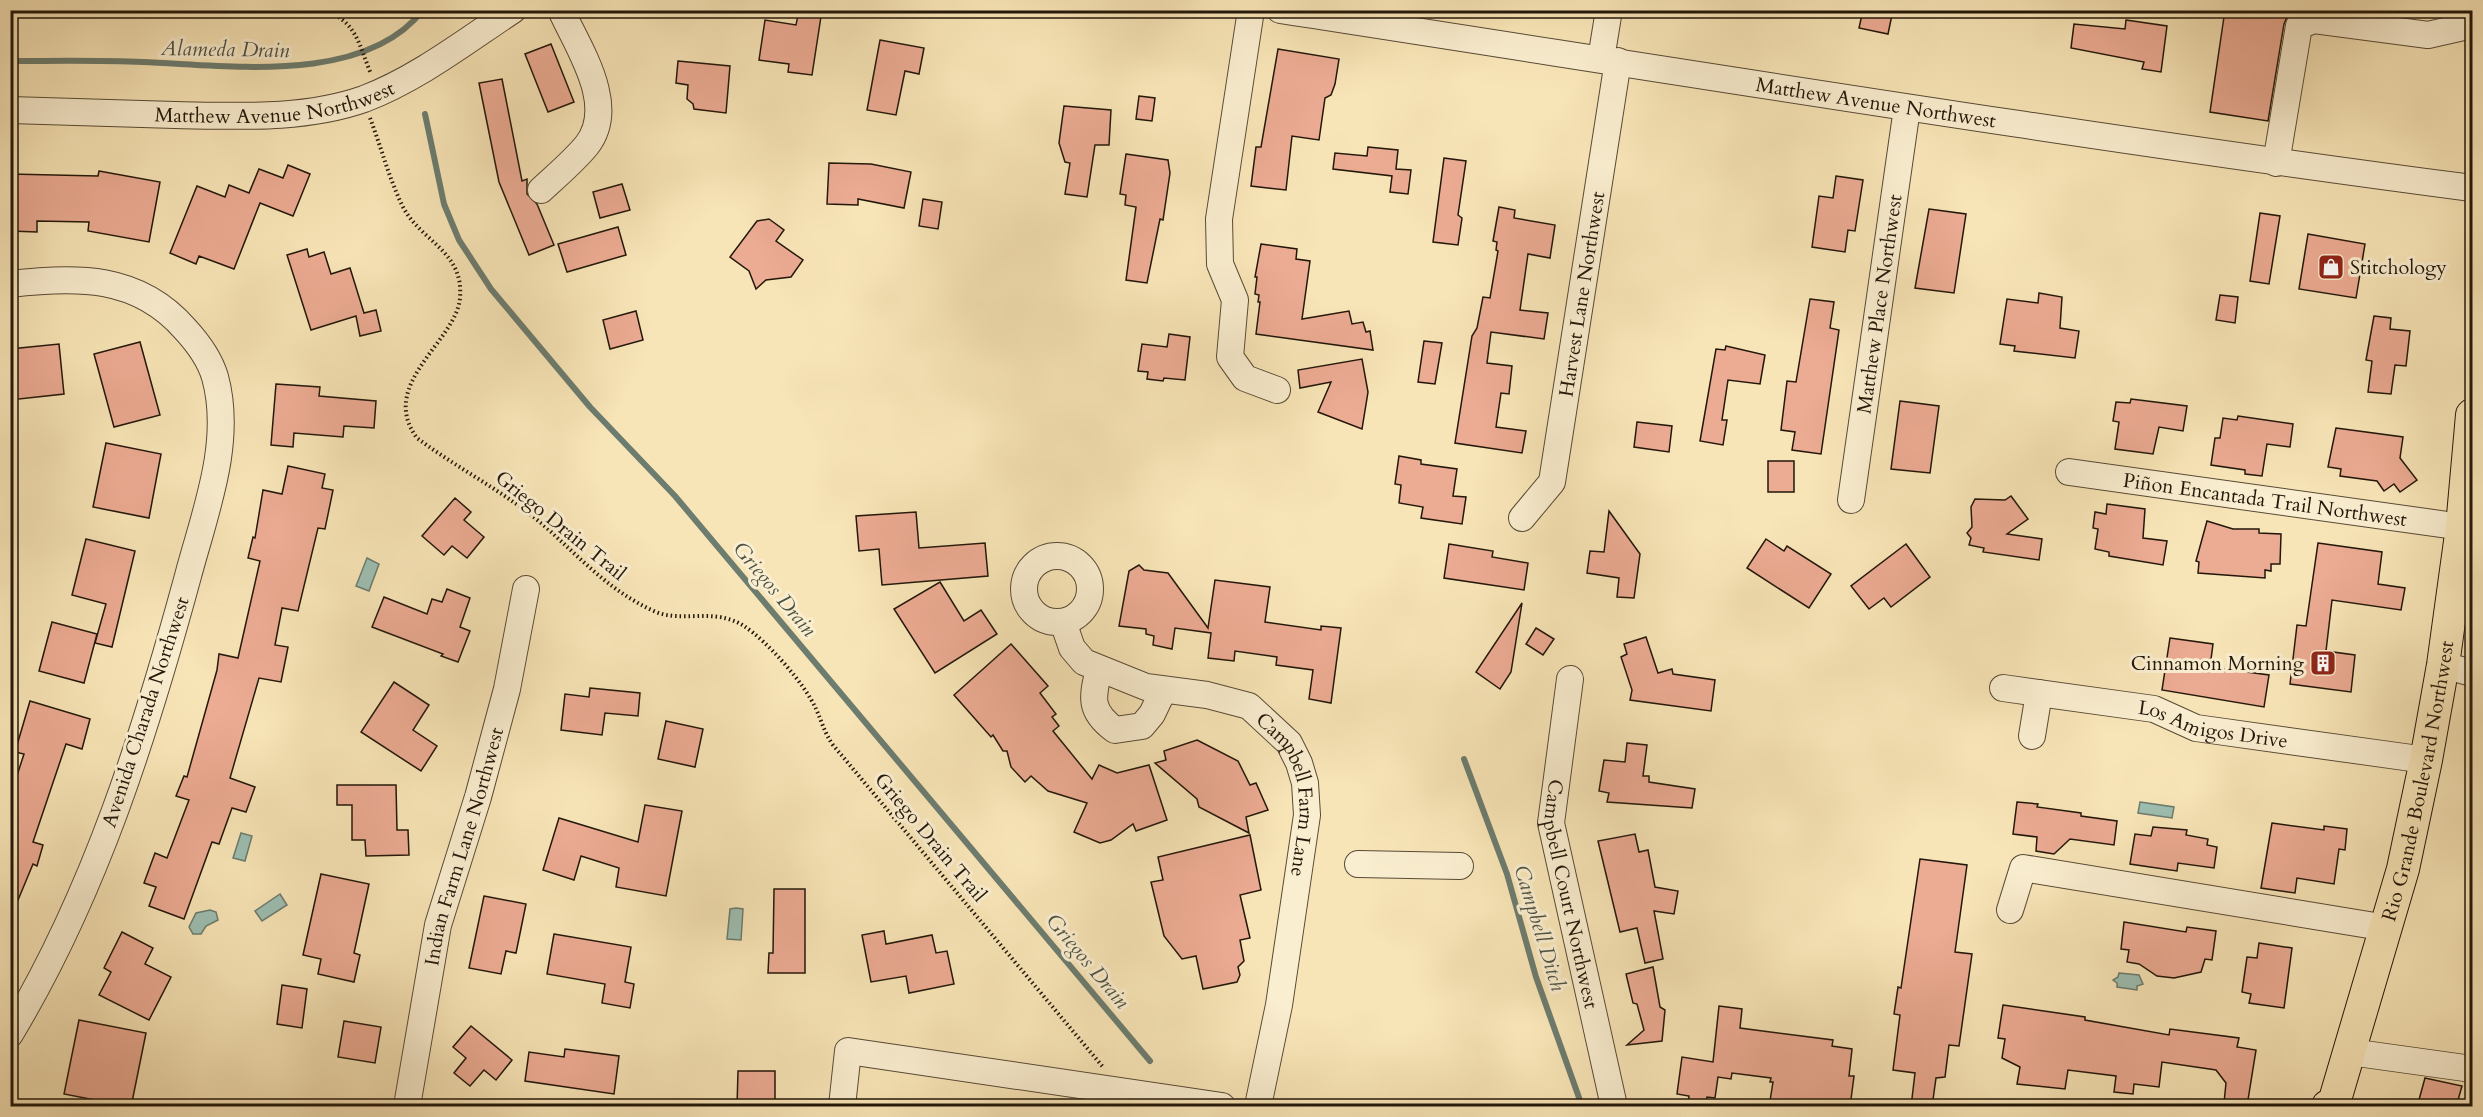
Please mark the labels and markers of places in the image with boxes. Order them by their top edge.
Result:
shop icon: Stitchology [2316,252,2346,282]
place label: Stitchology [2350,254,2447,281]
building icon: Cinnamon Morning [2308,648,2338,678]
place label: Cinnamon Morning [2131,650,2305,677]

